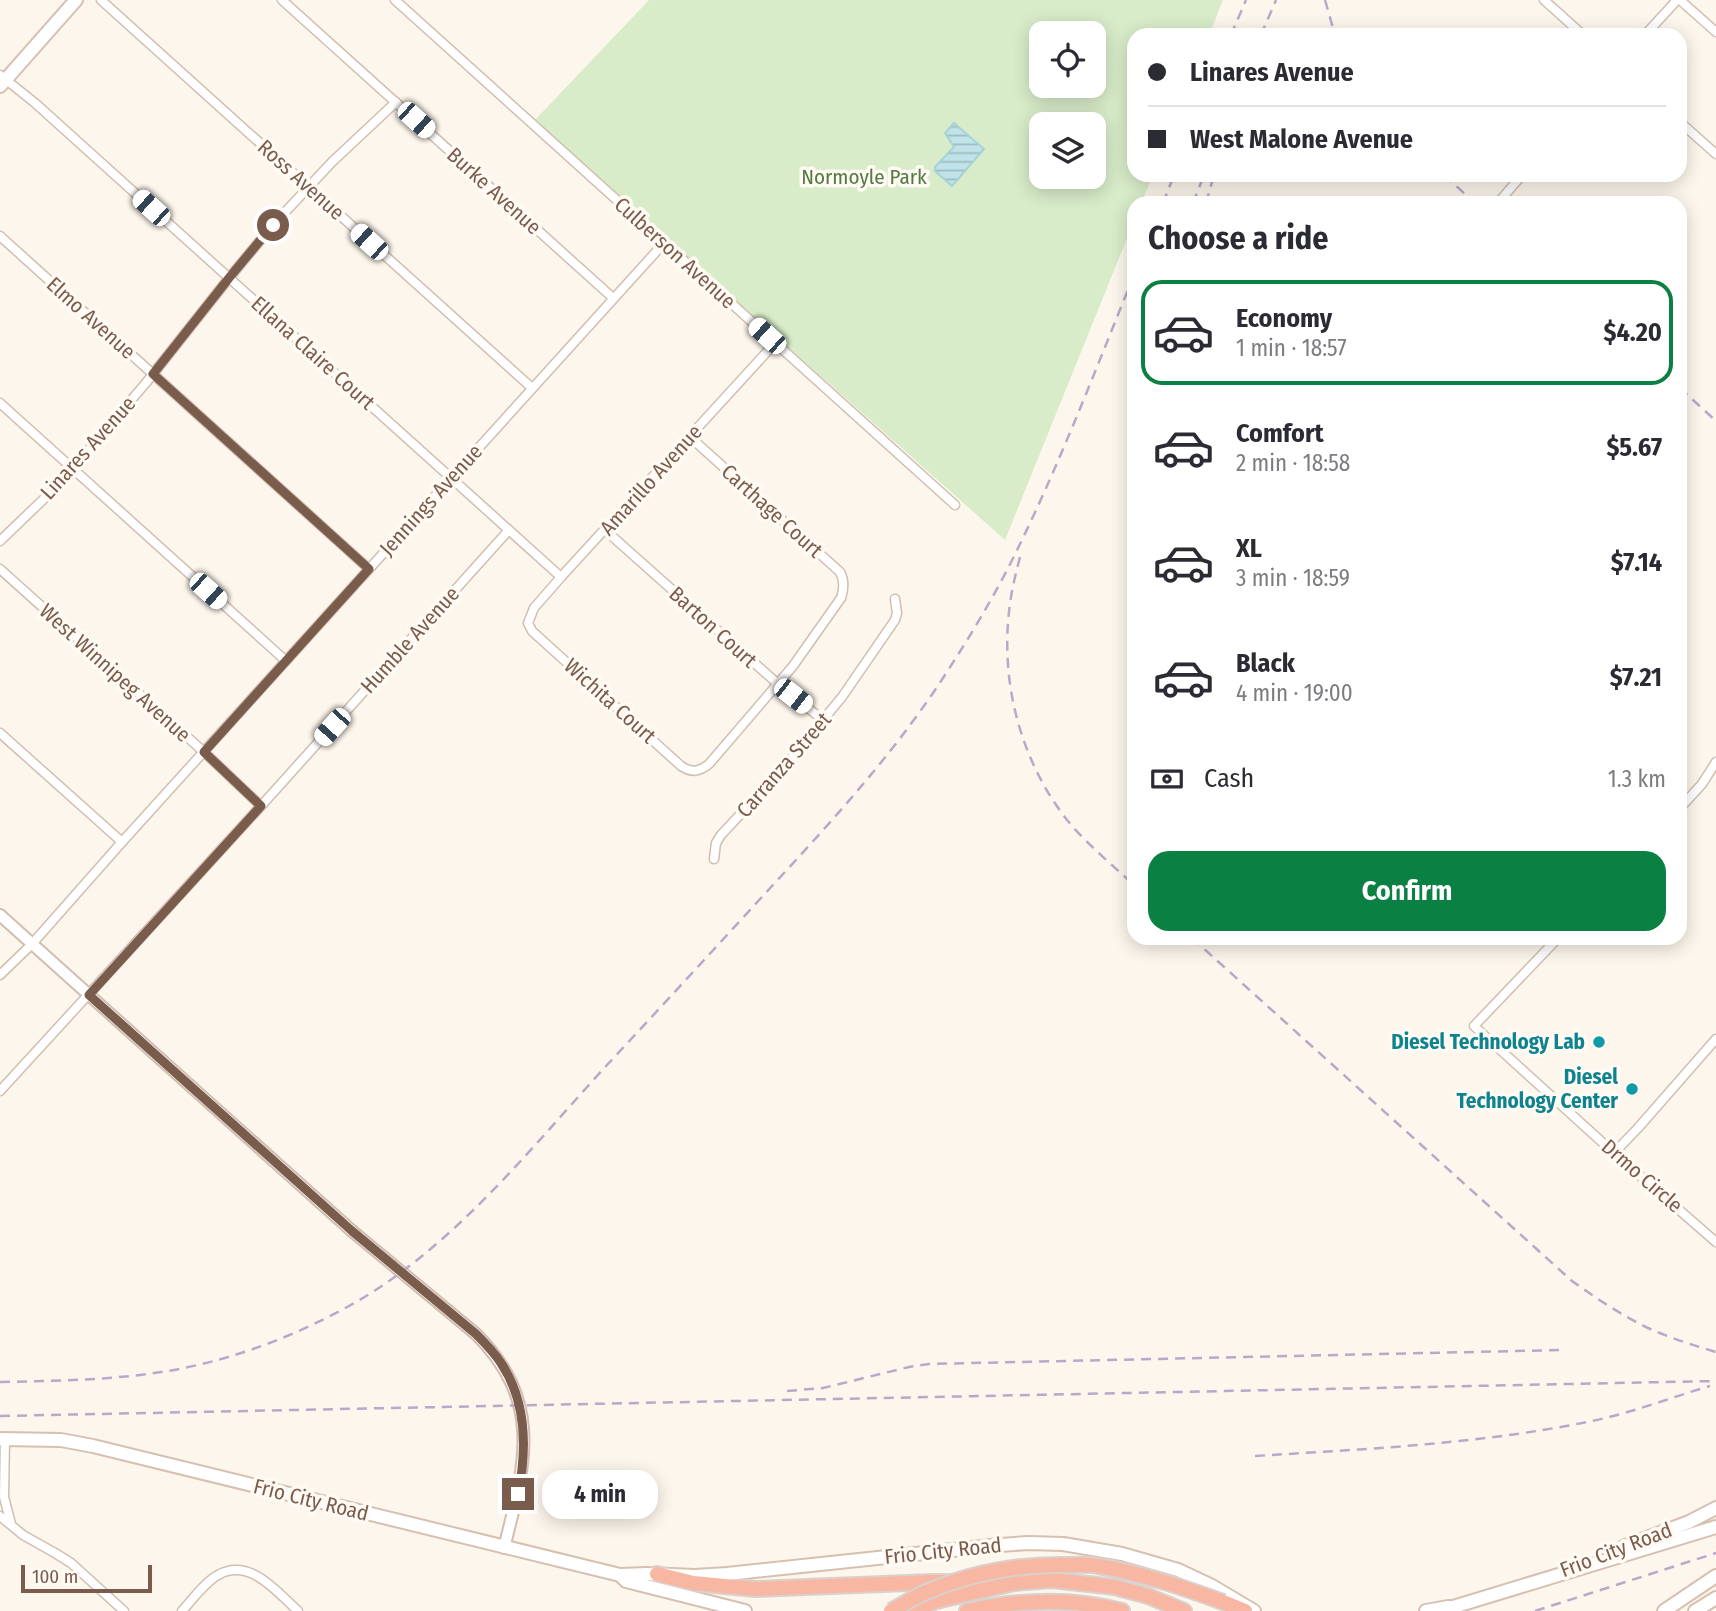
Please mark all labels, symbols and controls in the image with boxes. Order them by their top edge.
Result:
map controls [1029,21,1106,189]
button: locate [1029,21,1106,98]
text: Linares Avenue [1190,57,1354,88]
car [394,98,439,142]
button: layers [1029,112,1106,189]
text: West Malone Avenue [1190,124,1413,155]
street label: Ross Avenue [252,134,350,226]
street label: Burke Avenue [442,142,546,240]
park label: Normoyle Park [801,164,927,190]
car [129,186,174,230]
street label: Culberson Avenue [609,192,741,314]
route start [257,209,289,241]
text: Choose a ride [1148,219,1329,257]
car [347,220,392,264]
street label: Elmo Avenue [41,271,141,365]
street label: Ellana Claire Court [246,291,380,415]
icon: car [1152,301,1215,364]
text: Economy [1236,303,1332,334]
car [745,314,790,358]
text: $4.20 [1603,317,1662,348]
text: 1 min · 18:57 [1236,334,1347,362]
street label: Linares Avenue [35,391,141,505]
icon: car [1152,416,1215,479]
text: Comfort [1236,418,1324,449]
street label: Amarillo Avenue [594,419,708,541]
text: $5.67 [1606,432,1662,463]
street label: Jennings Avenue [374,439,488,561]
text: 2 min · 18:58 [1236,449,1350,477]
street label: Carthage Court [716,459,828,563]
icon: car [1152,531,1215,594]
text: XL [1236,533,1262,564]
text: $7.14 [1611,547,1662,578]
text: 3 min · 18:59 [1236,564,1350,592]
car [186,569,231,613]
street label: Humble Avenue [355,581,465,699]
street label: Barton Court [664,581,762,673]
street label: West Winnipeg Avenue [34,598,196,748]
icon: car [1152,646,1215,709]
text: Black [1236,648,1295,679]
street label: Wichita Court [559,653,661,749]
text: $7.21 [1610,662,1662,693]
car [770,675,817,717]
text: 4 min · 19:00 [1236,679,1353,707]
car [311,704,354,750]
street label: Carranza Street [731,707,837,823]
icon: cash [1148,760,1186,798]
text: Cash [1204,763,1254,794]
text: 1.3 km [1608,765,1666,793]
button: Confirm [1148,851,1666,931]
place label: Diesel Technology Lab [1391,1029,1585,1055]
marker: Diesel Technology Lab [1591,1034,1607,1050]
place label: Diesel Technology Center [1457,1064,1618,1114]
marker: Diesel Technology Center [1624,1081,1640,1097]
street label: Drmo Circle [1596,1134,1688,1218]
callout: 4 min [542,1470,658,1518]
street label: Frio City Road [251,1473,371,1527]
route end [502,1478,534,1510]
text: 4 min [574,1480,626,1508]
street label: Frio City Road [1556,1517,1676,1583]
street label: Frio City Road [883,1532,1003,1570]
scale bar [21,1562,152,1594]
text: 100 m [32,1565,78,1588]

